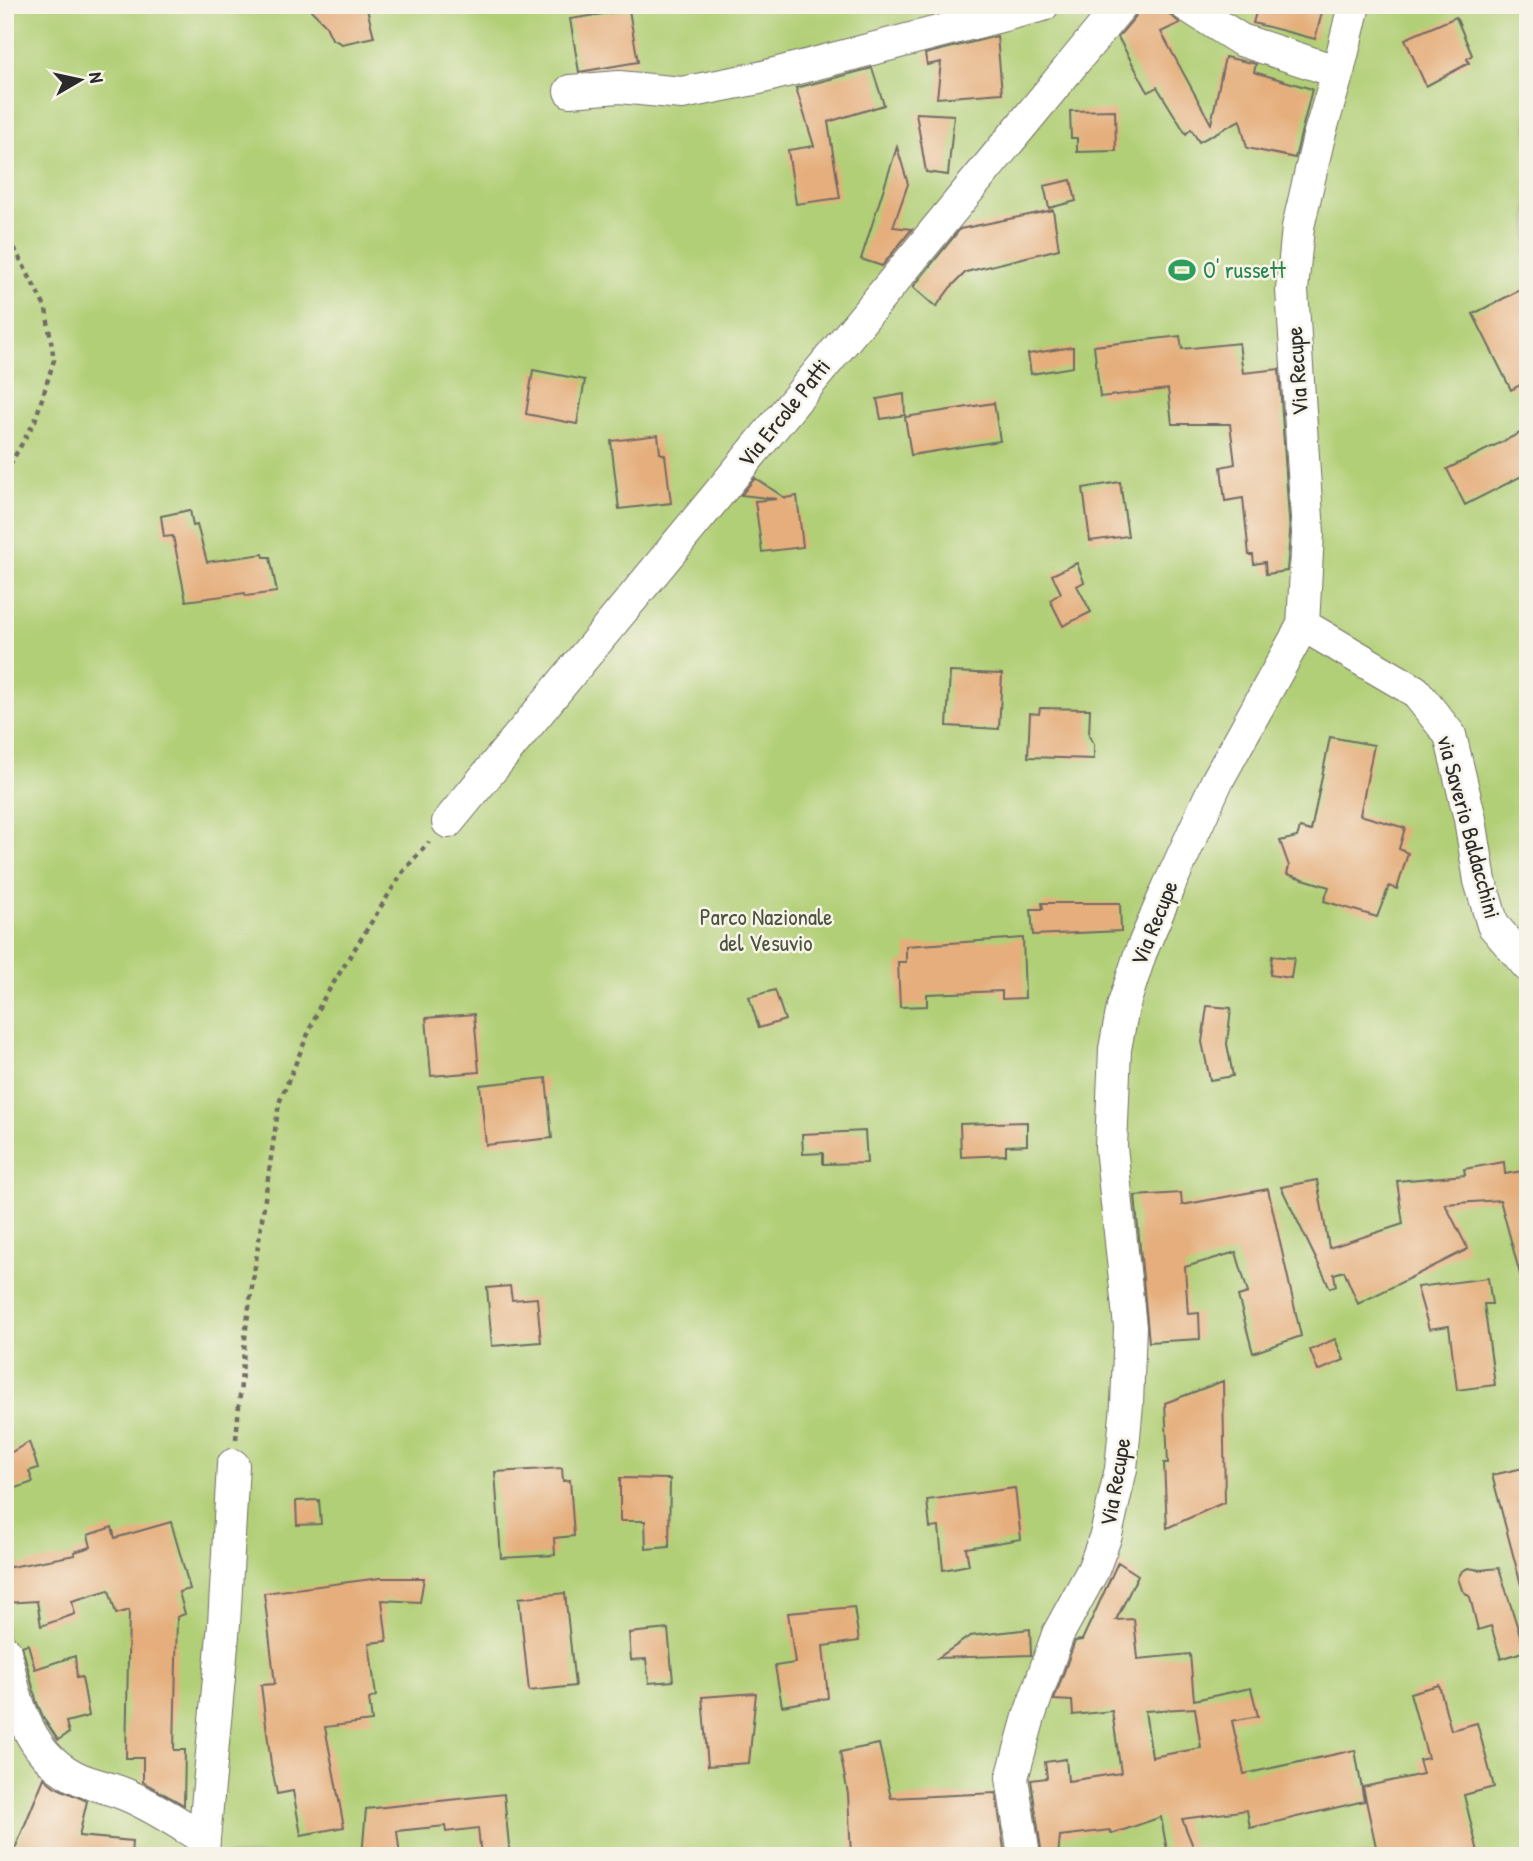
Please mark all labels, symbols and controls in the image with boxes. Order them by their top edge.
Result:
north arrow [46,46,116,116]
text: N [83,70,110,84]
place label: O' russett [1203,254,1287,285]
sports icon: O' russett [1167,255,1197,285]
street label: Via Recupe [1278,326,1315,417]
street label: Via Ercole Patti [730,352,837,473]
street label: via Saverio Baldacchini [1430,732,1509,922]
street label: Via Recupe [1122,876,1185,970]
park label: Parco Nazionale del Vesuvio [700,901,832,958]
street label: Via Recupe [1092,1435,1138,1528]

